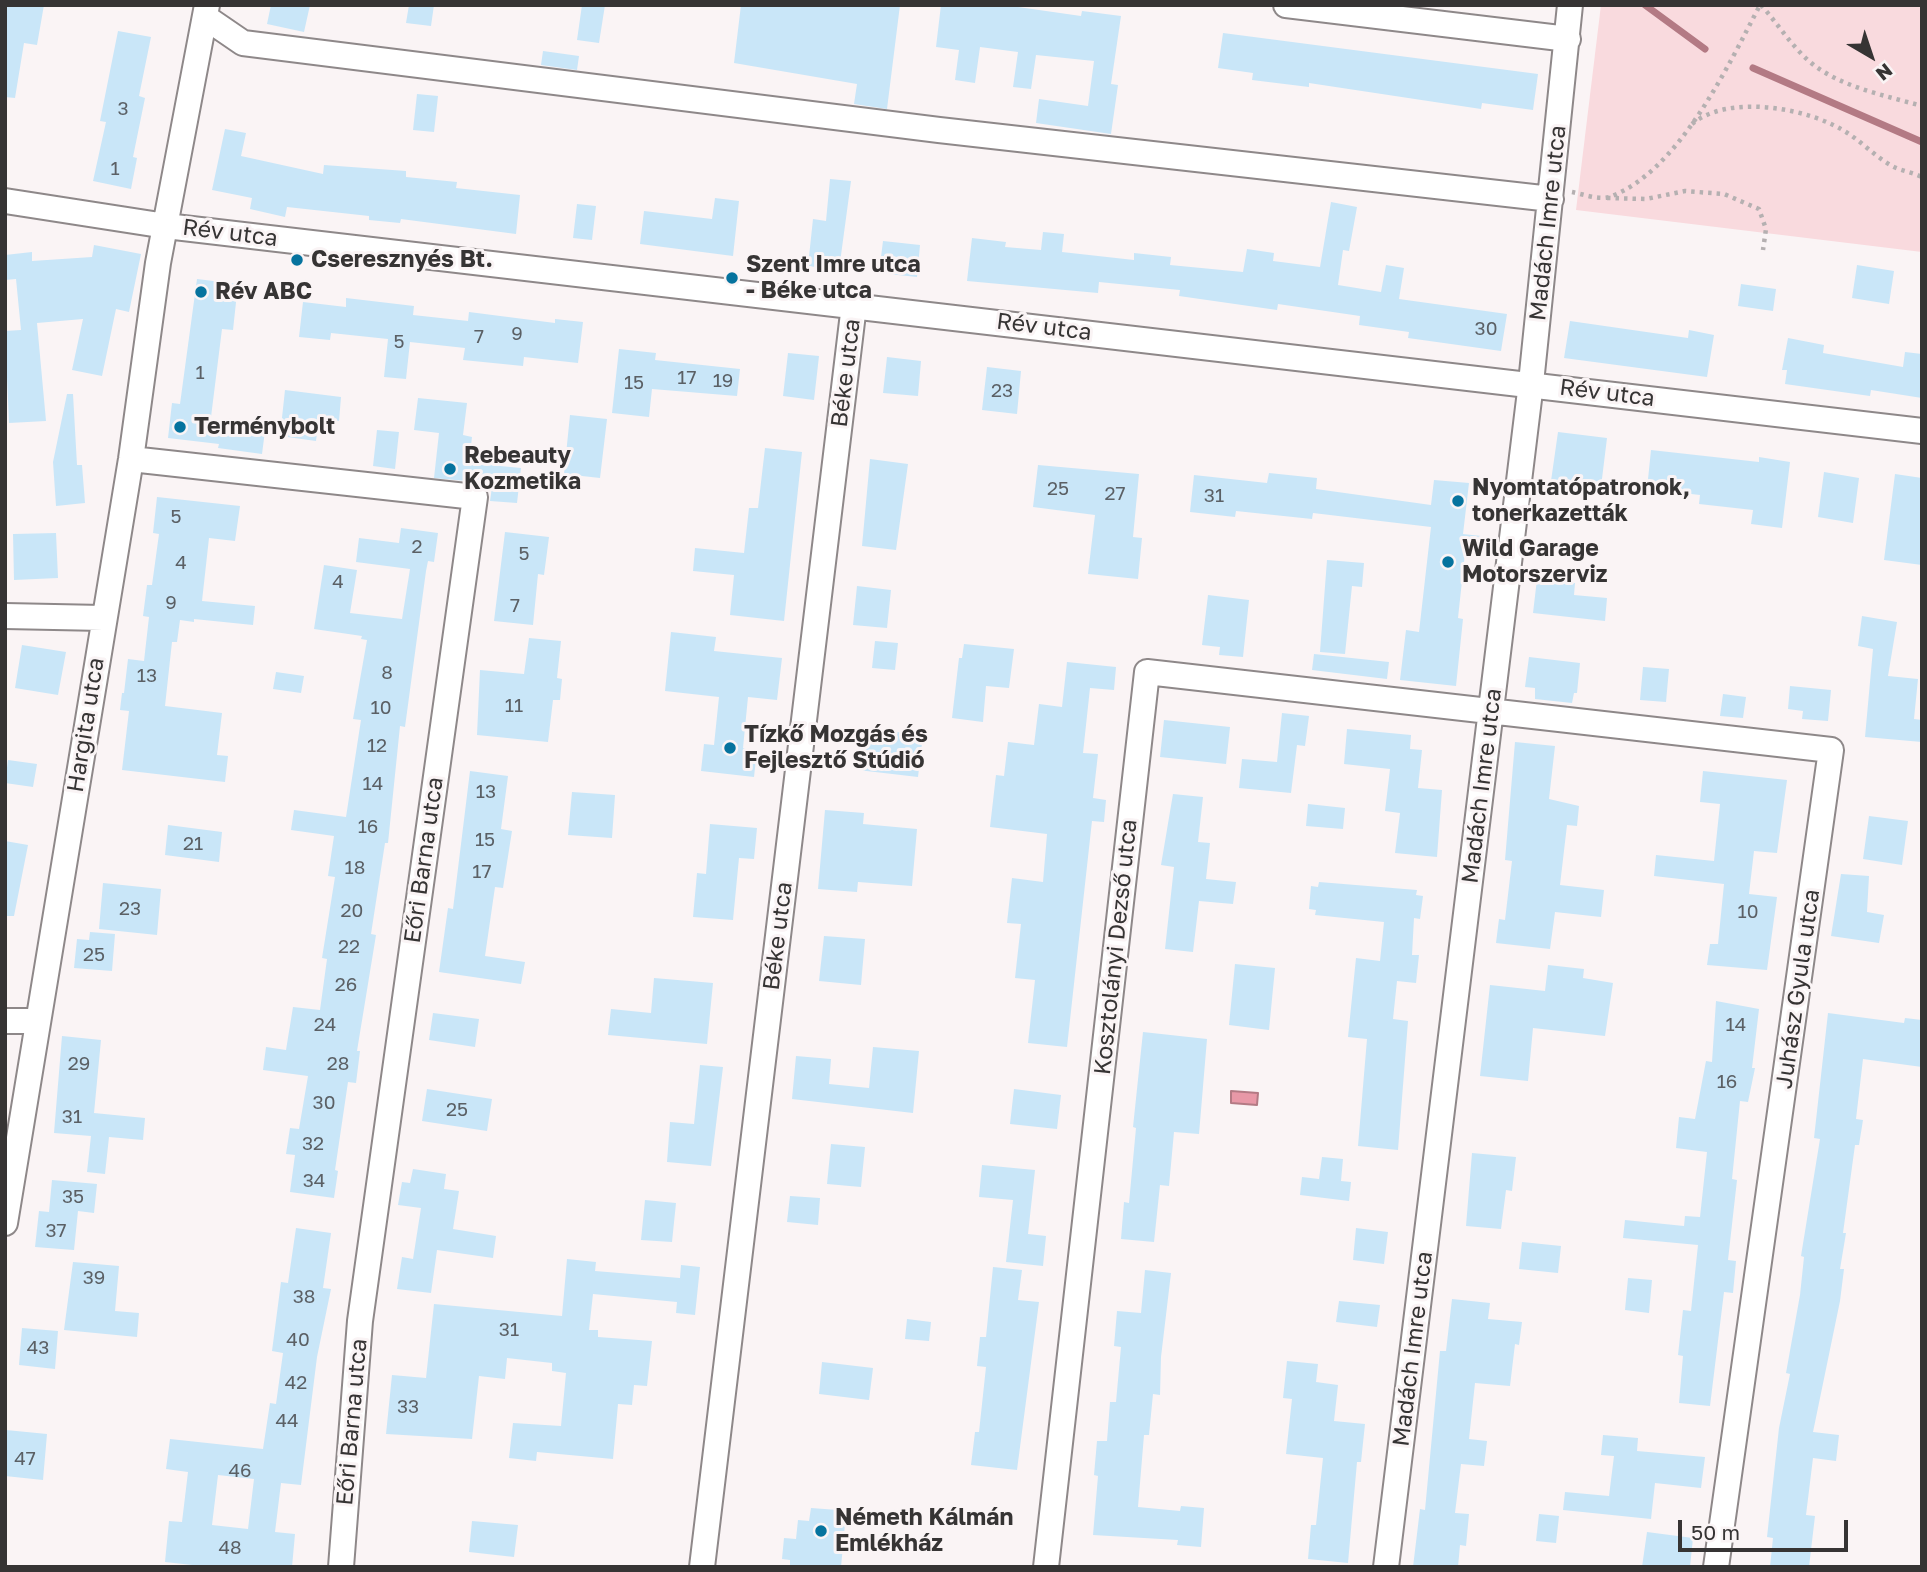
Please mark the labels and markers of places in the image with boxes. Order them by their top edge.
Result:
place label: Cseresznyés Bt. [311,246,493,274]
place label: Szent Imre utca - Béke utca [746,251,921,305]
marker: Cseresznyés Bt. [289,252,305,268]
marker: Szent Imre utca - Béke utca [724,270,740,286]
place label: Rév ABC [215,278,312,306]
marker: Rév ABC [193,284,209,300]
place label: Terménybolt [194,413,335,441]
marker: Terménybolt [172,419,188,435]
place label: Rebeauty Kozmetika [464,442,581,496]
marker: Rebeauty Kozmetika [442,461,458,477]
place label: Nyomtatópatronok, tonerkazetták [1472,474,1690,528]
marker: Nyomtatópatronok, tonerkazetták [1450,493,1466,509]
place label: Wild Garage Motorszerviz [1462,535,1608,589]
marker: Wild Garage Motorszerviz [1440,554,1456,570]
place label: Tízkő Mozgás és Fejlesztő Stúdió [744,721,928,775]
marker: Tízkő Mozgás és Fejlesztő Stúdió [722,740,738,756]
place label: Németh Kálmán Emlékház [835,1504,1013,1558]
marker: Németh Kálmán Emlékház [813,1523,829,1539]

